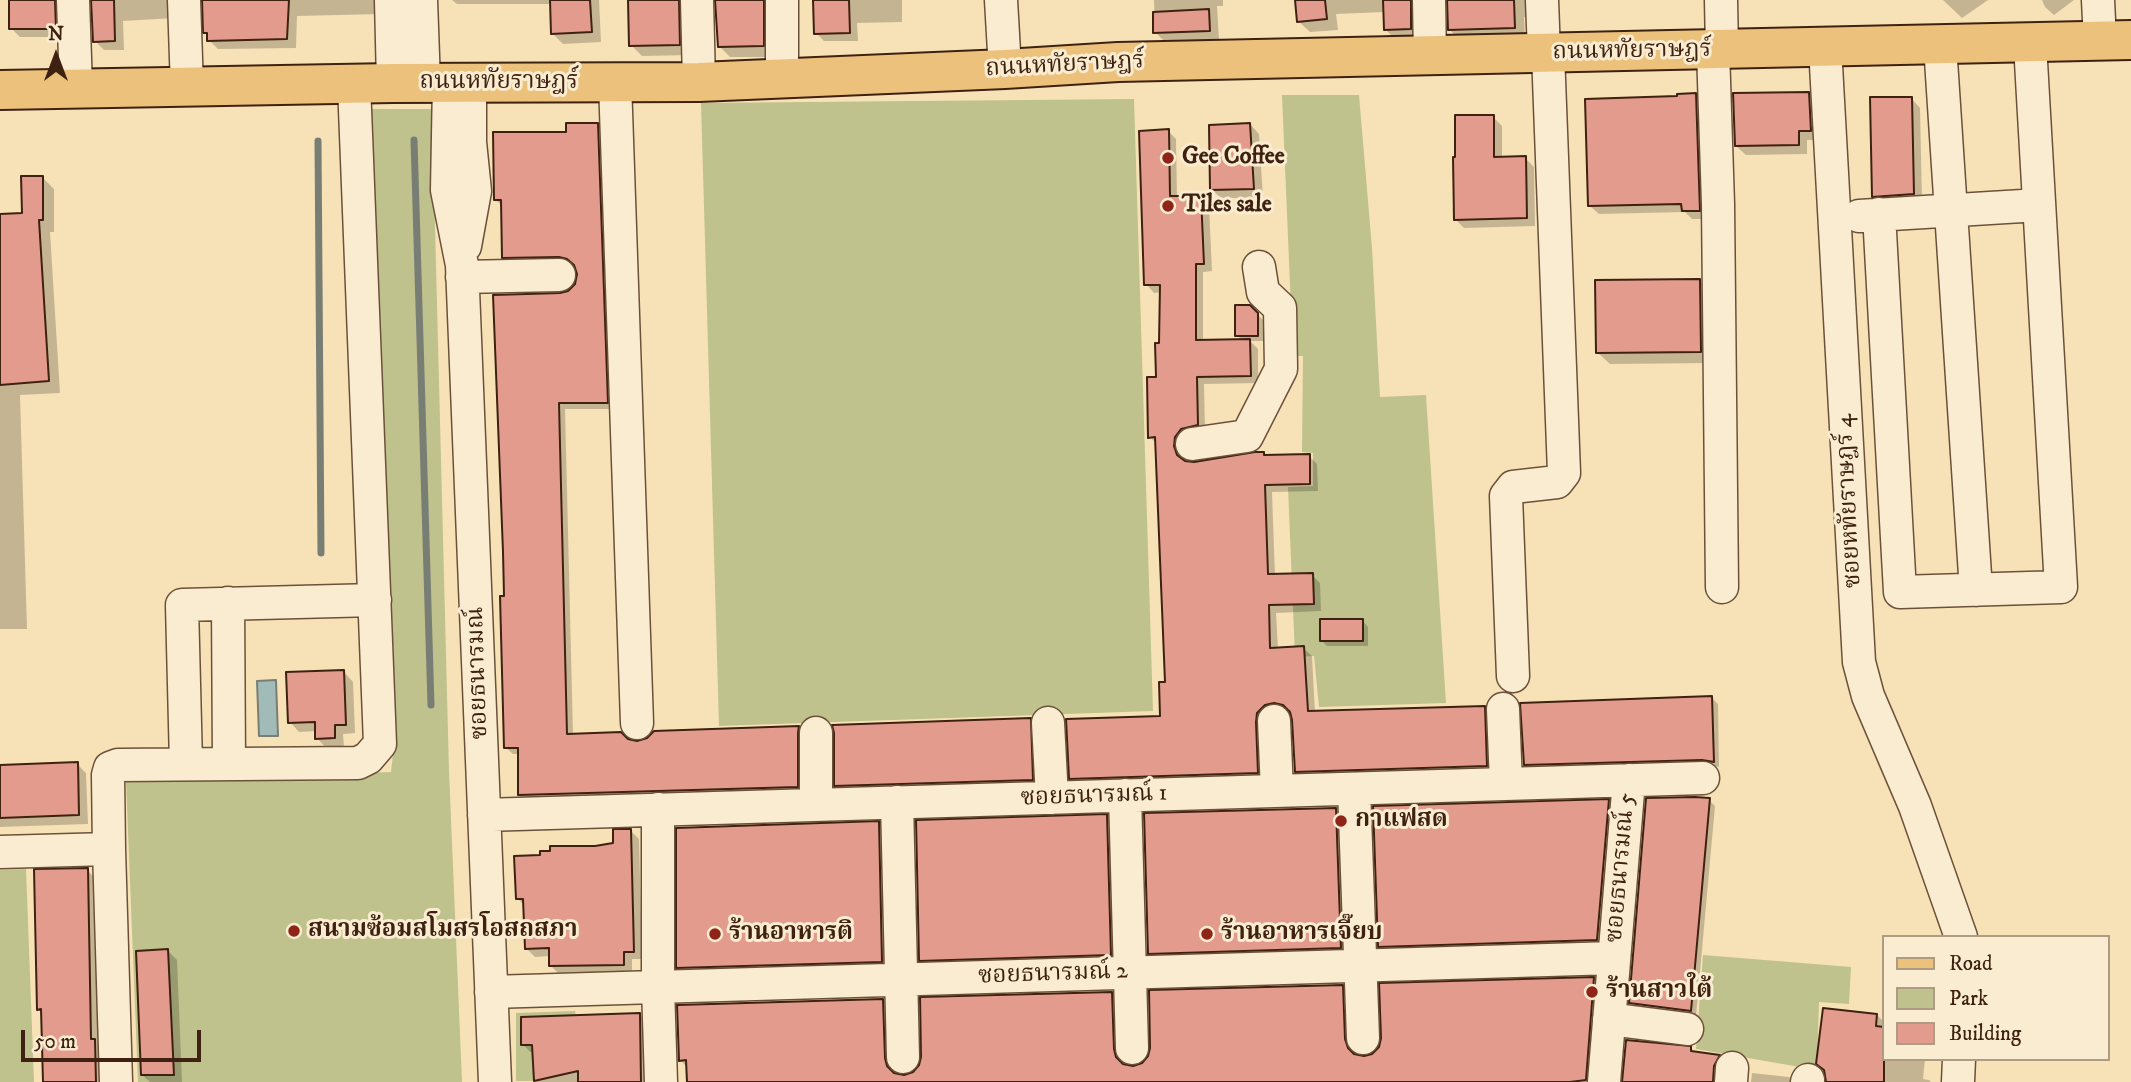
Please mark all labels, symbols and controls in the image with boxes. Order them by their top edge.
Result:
north arrow [21,21,91,91]
text: N [48,23,64,46]
street label: ถนนหทัยราษฎร์ [1552,36,1712,68]
street label: ถนนหทัยราษฎร์ [985,47,1145,85]
street label: ถนนหทัยราษฎร์ [420,69,578,97]
place label: Gee Coffee [1182,144,1285,172]
marker: Gee Coffee [1160,150,1176,166]
place label: Tiles sale [1182,192,1272,220]
marker: Tiles sale [1160,198,1176,214]
street label: ซอยหทัยราษฎร์ 4 [1831,413,1869,589]
street label: ซอยธนารมณ์ [462,606,496,740]
street label: ซอยธนารมณ์ 1 [1020,780,1168,814]
street label: ซอยธนารมณ์ 5 [1601,792,1643,944]
place label: กาแฟสด [1355,807,1448,835]
marker: กาแฟสด [1333,813,1349,829]
place label: สนามซ้อมสโมสรโอสถสภา [308,917,577,945]
place label: ร้านอาหารติ [729,920,853,948]
place label: ร้านอาหารเจี๊ยบ [1221,920,1383,948]
marker: สนามซ้อมสโมสรโอสถสภา [286,923,302,939]
marker: ร้านอาหารติ [707,926,723,942]
marker: ร้านอาหารเจี๊ยบ [1199,926,1215,942]
legend [1882,935,2110,1061]
text: Road [1949,951,1993,977]
street label: ซอยธนารมณ์ 2 [978,958,1128,992]
place label: ร้านสาวใต้ [1606,978,1712,1006]
marker: ร้านสาวใต้ [1584,984,1600,1000]
text: Park [1949,986,1988,1012]
scale bar [24,1016,205,1060]
text: Building [1949,1021,2021,1047]
text: 50 m [34,1029,76,1055]

